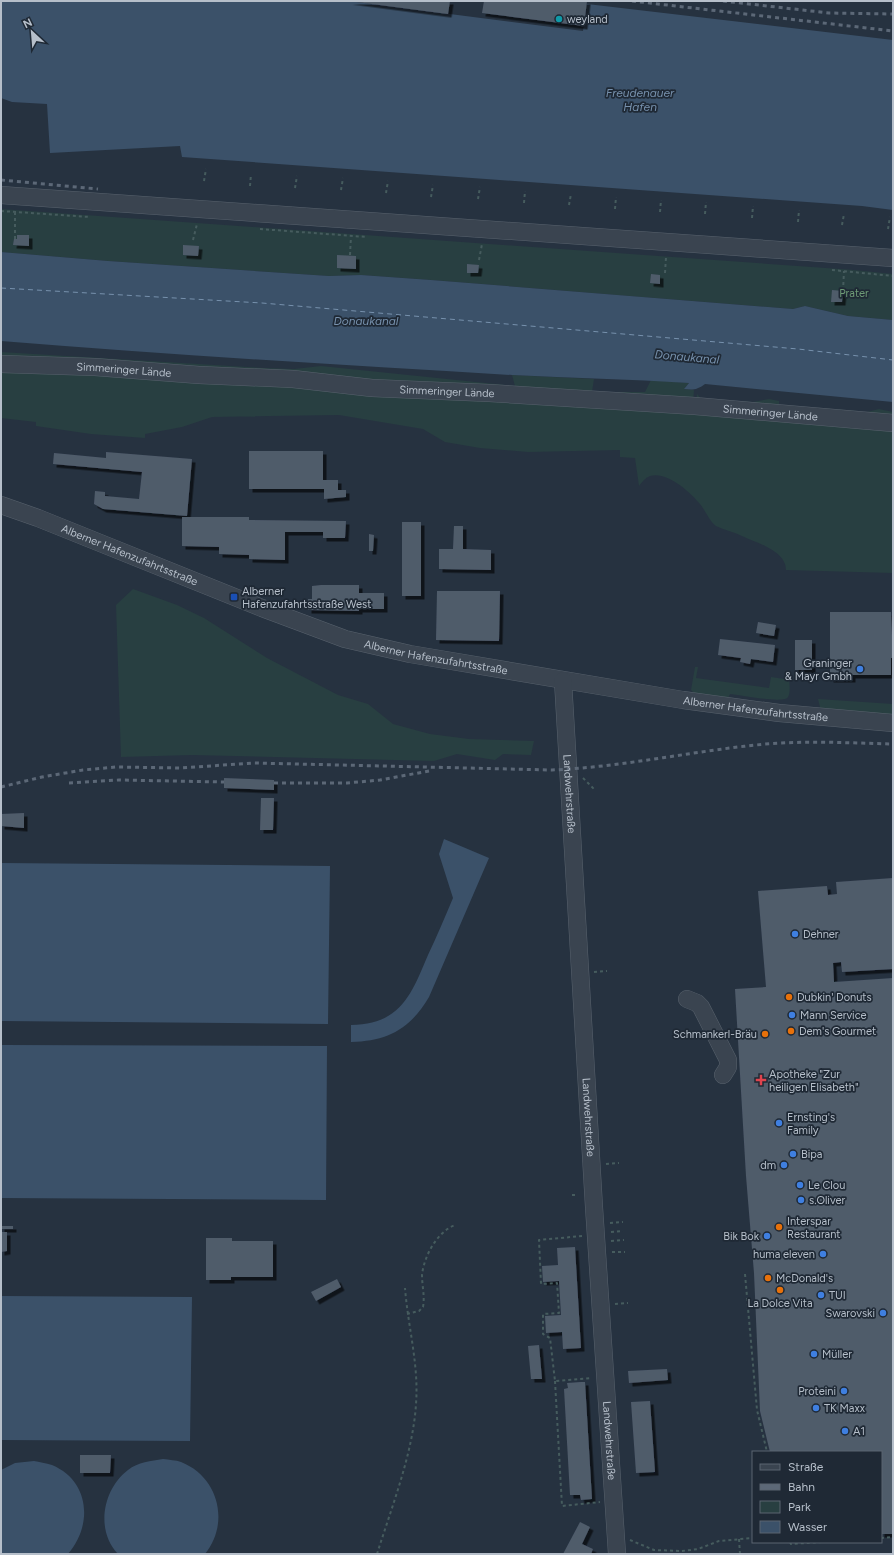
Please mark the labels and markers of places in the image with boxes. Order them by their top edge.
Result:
place label: weyland [567,13,608,26]
marker: weyland [554,14,564,24]
place label: Alberner Hafenzufahrtsstraße West [242,585,371,611]
marker: Alberner Hafenzufahrtsstraße West [229,592,239,602]
place label: Graninger & Mayr Gmbh [785,657,852,683]
marker: Graninger & Mayr Gmbh [855,664,865,674]
place label: Dehner [803,928,839,941]
marker: Dehner [790,929,800,939]
place label: Dubkin' Donuts [797,991,872,1004]
marker: Dubkin' Donuts [784,992,794,1002]
place label: Mann Service [800,1009,867,1022]
marker: Mann Service [787,1010,797,1020]
place label: Dem's Gourmet [799,1025,876,1038]
marker: Dem's Gourmet [786,1026,796,1036]
place label: Schmankerl-Bräu [673,1028,757,1041]
marker: Schmankerl-Bräu [760,1029,770,1039]
place label: Apotheke "Zur heiligen Elisabeth" [769,1068,858,1094]
marker: Apotheke "Zur heiligen Elisabeth" [756,1075,766,1085]
place label: Ernsting's Family [787,1111,835,1137]
marker: Ernsting's Family [774,1118,784,1128]
place label: Bipa [801,1148,822,1161]
marker: Bipa [788,1149,798,1159]
place label: dm [760,1159,776,1172]
marker: dm [779,1160,789,1170]
place label: Le Clou [808,1179,845,1192]
marker: Le Clou [795,1180,805,1190]
place label: s.Oliver [809,1194,846,1207]
marker: s.Oliver [796,1195,806,1205]
place label: Interspar Restaurant [787,1215,841,1241]
marker: Interspar Restaurant [774,1222,784,1232]
place label: Bik Bok [723,1230,760,1243]
marker: Bik Bok [762,1231,772,1241]
place label: huma eleven [753,1248,815,1261]
marker: huma eleven [818,1249,828,1259]
place label: McDonald's [776,1272,833,1285]
marker: McDonald's [763,1273,773,1283]
marker: La Dolce Vita [775,1285,785,1295]
place label: TUI [829,1289,846,1302]
marker: TUI [816,1290,826,1300]
place label: La Dolce Vita [747,1297,813,1310]
place label: Swarovski [825,1307,875,1320]
marker: Swarovski [878,1308,888,1318]
place label: Müller [822,1348,852,1361]
marker: Müller [809,1349,819,1359]
place label: Proteini [798,1385,836,1398]
marker: Proteini [839,1386,849,1396]
place label: TK Maxx [824,1402,866,1415]
marker: TK Maxx [811,1403,821,1413]
place label: A1 [853,1425,865,1438]
marker: A1 [840,1426,850,1436]

